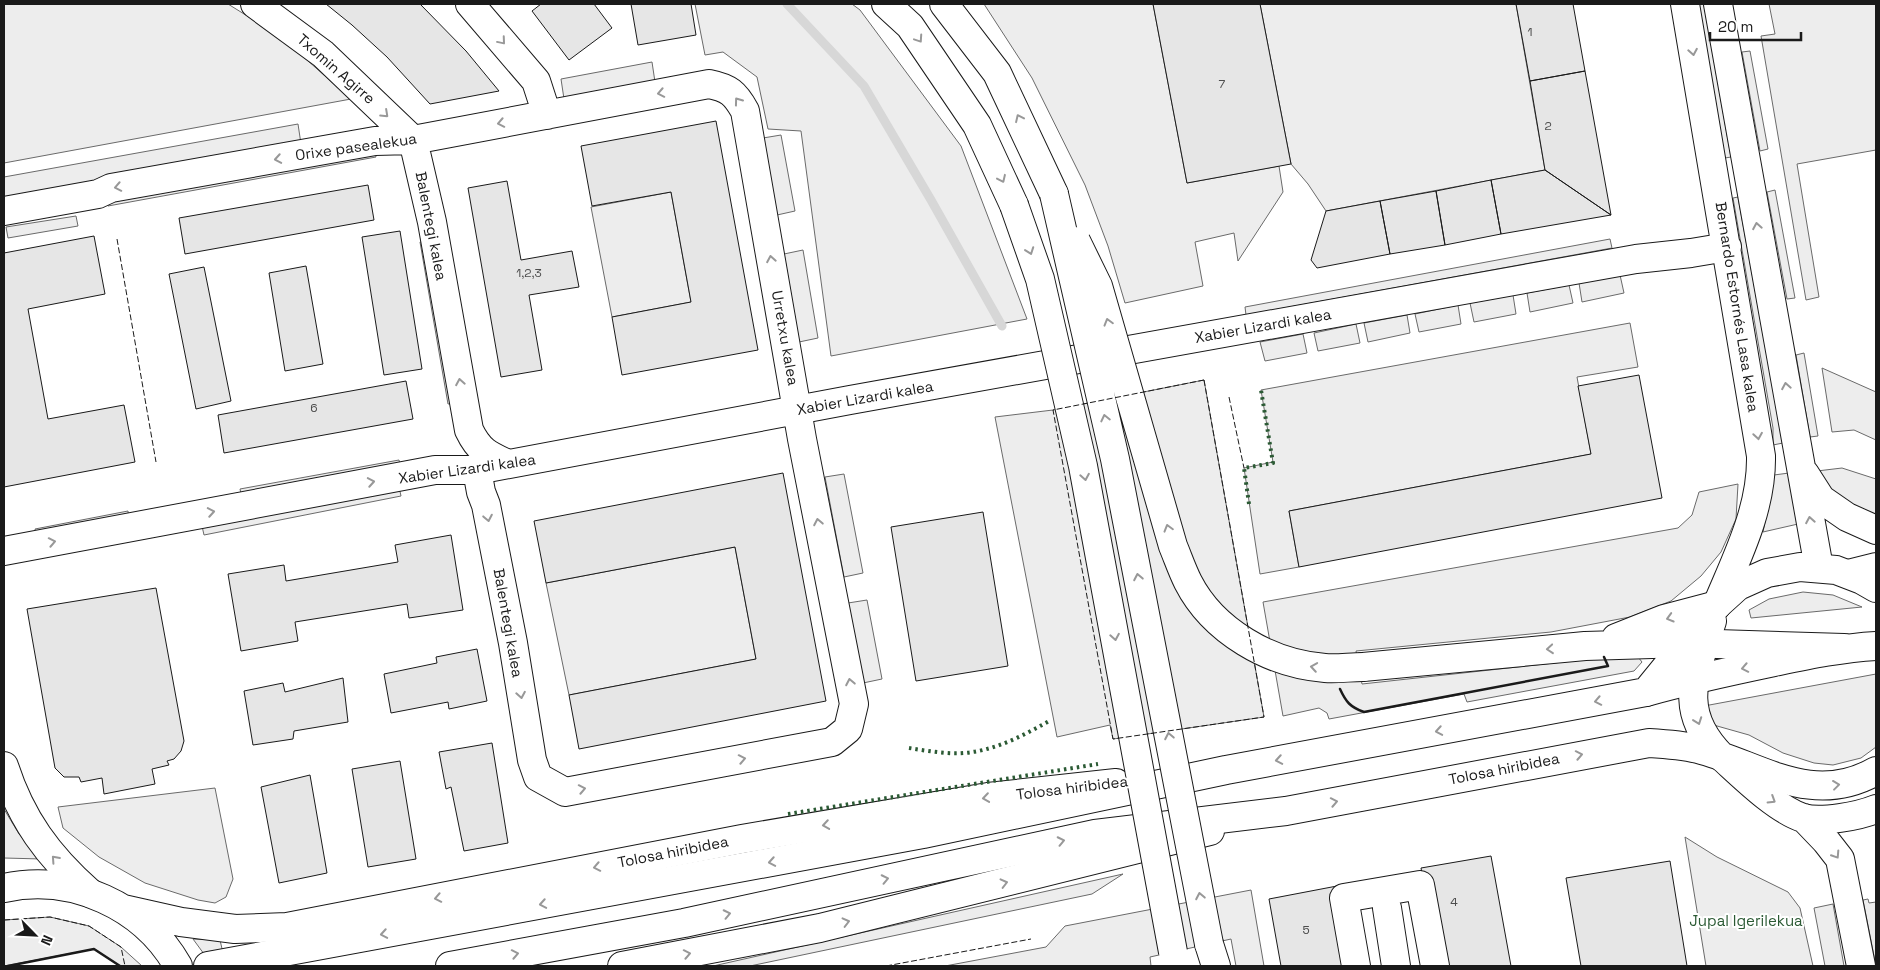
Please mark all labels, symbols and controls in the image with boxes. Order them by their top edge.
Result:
scale bar [1710,10,1801,42]
text: 20 m [1718,17,1753,36]
house number: 1 [1527,24,1533,40]
street label: Txomin Agirre [293,30,379,108]
one-way arrow [913,34,922,43]
one-way arrow [496,35,504,44]
one-way arrow [1688,47,1698,56]
house number: 7 [1219,76,1226,92]
one-way arrow [657,87,666,98]
one-way arrow [735,97,744,107]
one-way arrow [380,108,389,117]
one-way arrow [1014,114,1025,123]
one-way arrow [497,118,506,128]
house number: 2 [1544,118,1552,134]
street label: Orixe pasealekua [294,129,418,164]
one-way arrow [274,153,283,163]
street label: Balentegi kalea [412,170,451,282]
one-way arrow [995,173,1005,182]
one-way arrow [114,182,123,192]
street label: Bernardo Estornés Lasa kalea [1711,200,1764,414]
one-way arrow [1753,222,1763,231]
one-way arrow [1024,247,1034,255]
one-way arrow [766,255,776,263]
house number: 1,2,3 [516,265,542,281]
street label: Urretxu kalea [768,289,803,387]
street label: Xabier Lizardi kalea [1193,304,1333,347]
one-way arrow [1104,318,1114,326]
street label: Xabier Lizardi kalea [795,376,935,419]
one-way arrow [456,378,466,386]
one-way arrow [1781,382,1792,391]
house number: 6 [310,400,318,416]
one-way arrow [1100,413,1111,422]
one-way arrow [1752,433,1763,441]
street label: Xabier Lizardi kalea [397,449,537,488]
one-way arrow [1079,473,1090,481]
one-way arrow [367,478,376,488]
one-way arrow [207,507,216,517]
one-way arrow [483,513,493,522]
one-way arrow [1806,516,1816,525]
one-way arrow [814,518,824,527]
one-way arrow [1163,525,1173,533]
one-way arrow [47,538,56,548]
street label: Balentegi kalea [490,567,528,679]
one-way arrow [1133,572,1144,581]
one-way arrow [1666,612,1674,622]
one-way arrow [1109,632,1119,641]
one-way arrow [1546,643,1554,654]
one-way arrow [1310,662,1319,672]
one-way arrow [1740,662,1749,673]
one-way arrow [845,677,856,686]
one-way arrow [516,690,526,699]
one-way arrow [1594,695,1603,706]
one-way arrow [1692,717,1702,725]
one-way arrow [1434,726,1443,736]
one-way arrow [1164,732,1175,741]
street label: Tolosa hiribidea [1447,748,1561,789]
one-way arrow [1575,750,1584,761]
one-way arrow [738,754,746,764]
one-way arrow [1274,755,1283,765]
street label: Tolosa hiribidea [1015,771,1129,804]
one-way arrow [1832,780,1840,791]
one-way arrow [578,784,587,795]
one-way arrow [982,792,990,803]
one-way arrow [1767,794,1776,803]
one-way arrow [1329,798,1338,808]
one-way arrow [821,819,830,829]
street label: Tolosa hiribidea [616,831,730,872]
one-way arrow [1057,836,1066,847]
one-way arrow [1829,849,1839,858]
one-way arrow [52,856,61,865]
one-way arrow [768,857,777,867]
one-way arrow [593,861,601,871]
one-way arrow [881,874,890,885]
one-way arrow [1000,878,1009,889]
one-way arrow [1195,891,1205,900]
one-way arrow [433,892,442,902]
house number: 4 [1450,894,1458,910]
one-way arrow [539,899,548,909]
one-way arrow [722,909,731,919]
north arrow [10,910,60,960]
park label: Jupal Igerilekua [1689,911,1803,930]
one-way arrow [842,917,850,927]
house number: 5 [1302,922,1310,938]
one-way arrow [379,928,388,938]
text: N [37,932,57,948]
one-way arrow [683,949,692,959]
one-way arrow [511,950,520,960]

